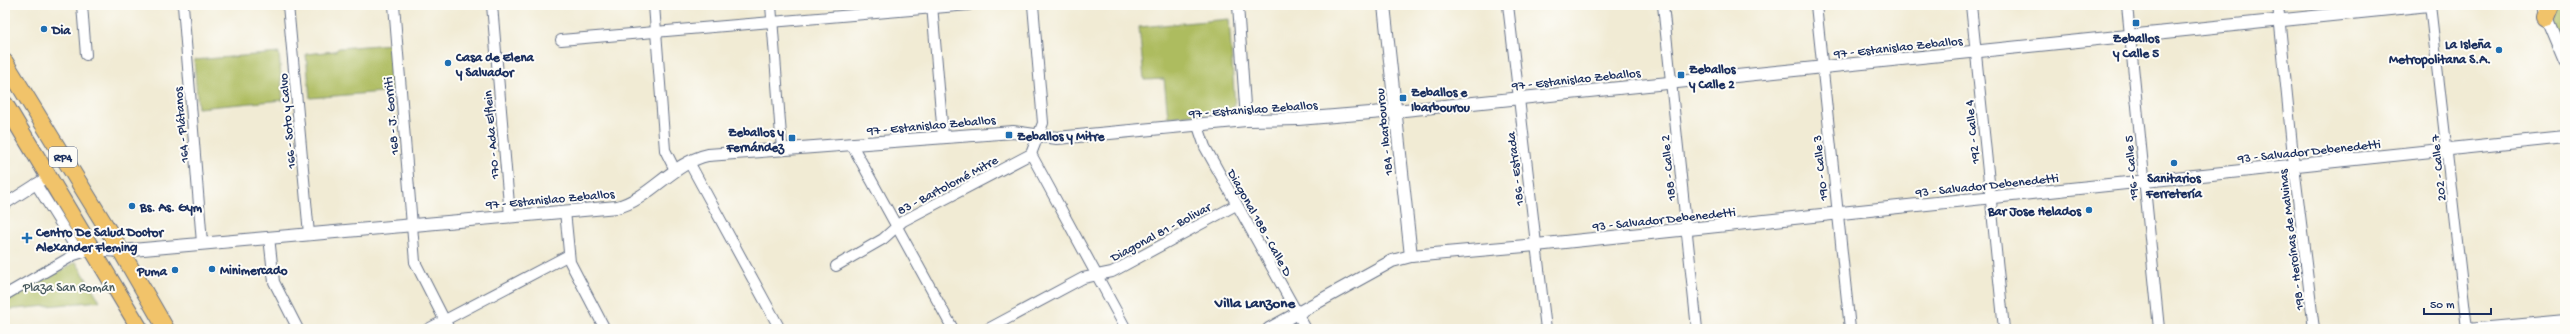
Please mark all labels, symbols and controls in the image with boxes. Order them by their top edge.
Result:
marker: Zeballos y Calle 5 [2131,18,2141,28]
marker: Dia [39,24,49,34]
place label: Dia [51,24,71,39]
place label: Zeballos y Calle 5 [2112,32,2160,62]
street label: 97 - Estanislao Zeballos [1832,34,1964,63]
place label: La Isleña Metropolitana S.A. [2389,38,2492,69]
marker: La Isleña Metropolitana S.A. [2494,45,2504,55]
place label: Casa de Elena y Salvador [455,51,535,81]
marker: Casa de Elena y Salvador [443,58,453,68]
place label: Zeballos y Calle 2 [1688,63,1737,93]
street label: 97 - Estanislao Zeballos [1510,66,1642,95]
marker: Zeballos y Calle 2 [1676,70,1686,80]
street label: 166 - Soto y Calvo [277,72,300,170]
street label: 168 - J. Gorriti [382,76,403,156]
street label: 164 - Plátanos [172,85,193,164]
place label: Zeballos e Ibarbourou [1411,86,1471,116]
street label: 184 - Ibarbourou [1373,87,1398,177]
street label: 170 - Ada Elflein [481,89,504,181]
marker: Zeballos e Ibarbourou [1398,93,1408,103]
street label: 97 - Estanislao Zeballos [1187,98,1319,123]
street label: 192 - Calle 4 [1963,99,1984,165]
street label: 97 - Estanislao Zeballos [865,113,997,140]
place label: Zeballos y Fernández [725,126,785,156]
marker: Zeballos y Mitre [1004,130,1014,140]
place label: Zeballos y Mitre [1017,130,1106,145]
street label: 186 - Estrada [1504,130,1529,207]
street label: 202 - Calle 7 [2428,132,2450,202]
marker: Zeballos y Fernández [787,133,797,143]
street label: 188 - Calle 2 [1659,134,1680,202]
street label: 190 - Calle 3 [1811,134,1832,202]
street label: 196 - Calle 5 [2122,134,2143,202]
street label: 93 - Salvador Debenedetti [2236,137,2382,168]
road number: RP4 [49,147,77,167]
street label: 83 - Bartolomé Mitre [895,153,1001,219]
marker: Sanitarios Ferretería [2169,158,2179,168]
street label: Diagonal 188 - Calle D [1223,166,1295,280]
street label: 198 - Heroínas de Malvinas [2276,167,2309,312]
street label: 93 - Salvador Debenedetti [1914,171,2060,202]
place label: Sanitarios Ferretería [2145,172,2203,202]
street label: 97 - Estanislao Zeballos [484,187,616,214]
street label: Diagonal 81 - Bolivar [1108,200,1215,266]
marker: Bs. As. Gym [127,201,137,211]
place label: Bs. As. Gym [139,201,203,216]
street label: 93 - Salvador Debenedetti [1591,205,1737,236]
place label: Bar Jose Helados [1987,205,2082,220]
marker: Bar Jose Helados [2084,205,2094,215]
place label: Centro De Salud Doctor Alexander Fleming [35,226,165,256]
marker: Centro De Salud Doctor Alexander Fleming [21,232,33,244]
marker: Minimercado [207,264,217,274]
place label: Minimercado [220,264,288,279]
place label: Puma [136,265,168,280]
marker: Puma [170,265,180,275]
park label: Plaza San Román [22,281,116,296]
scale bar [2424,290,2491,316]
district label: Villa Lanzone [1214,295,1296,313]
text: 50 m [2430,299,2455,313]

